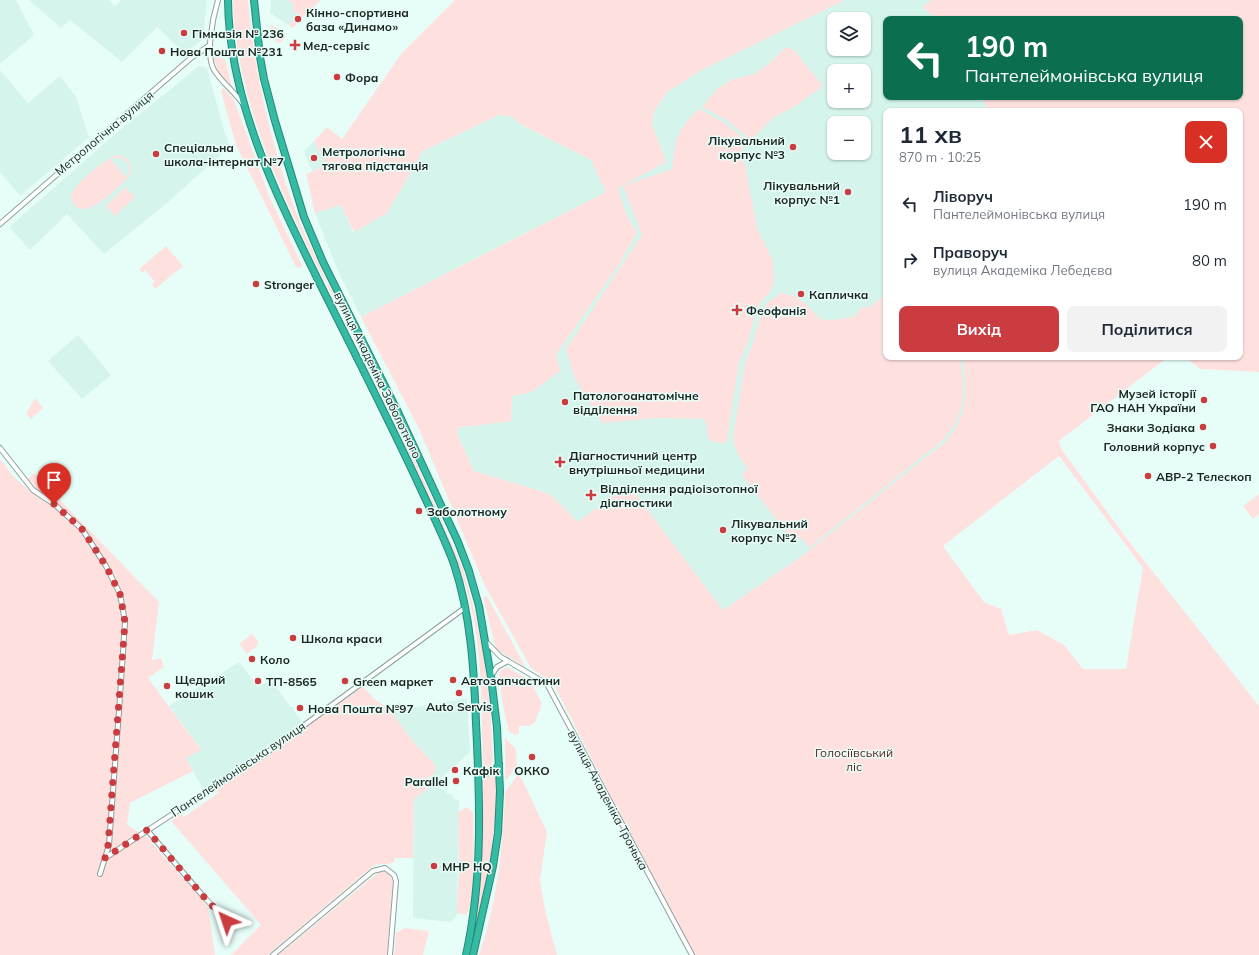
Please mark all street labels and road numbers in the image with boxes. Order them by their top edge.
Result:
street label: Метрологічна вулиця [52,87,156,179]
street label: вулиця Академіка Заболотного [331,289,425,461]
street label: Пантелеймонівська вулиця [168,718,308,820]
street label: вулиця Академіка Тронька [565,727,651,873]

